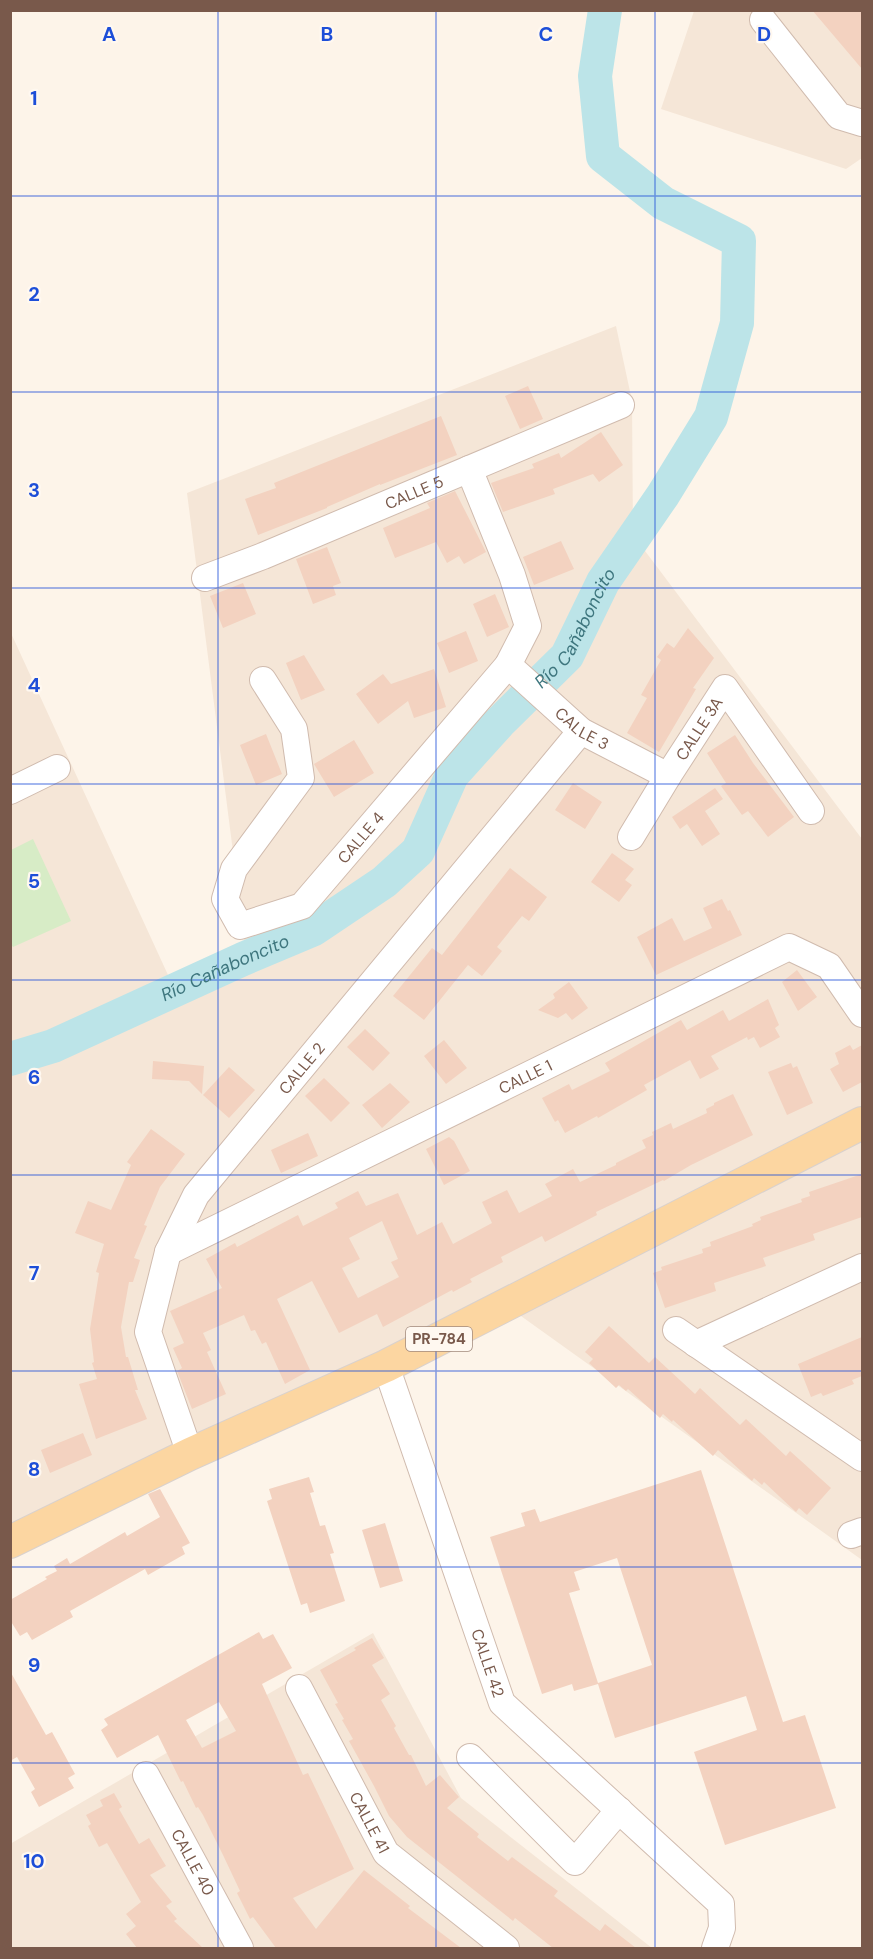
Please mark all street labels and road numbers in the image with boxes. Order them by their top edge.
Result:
street label: CALLE 5 [382,471,447,514]
street label: CALLE 3A [671,693,728,764]
street label: CALLE 3 [551,703,613,755]
street label: CALLE 4 [333,807,389,868]
street label: CALLE 2 [274,1038,329,1099]
street label: CALLE 1 [495,1055,556,1099]
road number: PR-784 [406,1327,472,1351]
street label: CALLE 42 [466,1626,509,1700]
street label: CALLE 41 [345,1788,394,1857]
street label: CALLE 40 [166,1825,219,1899]

